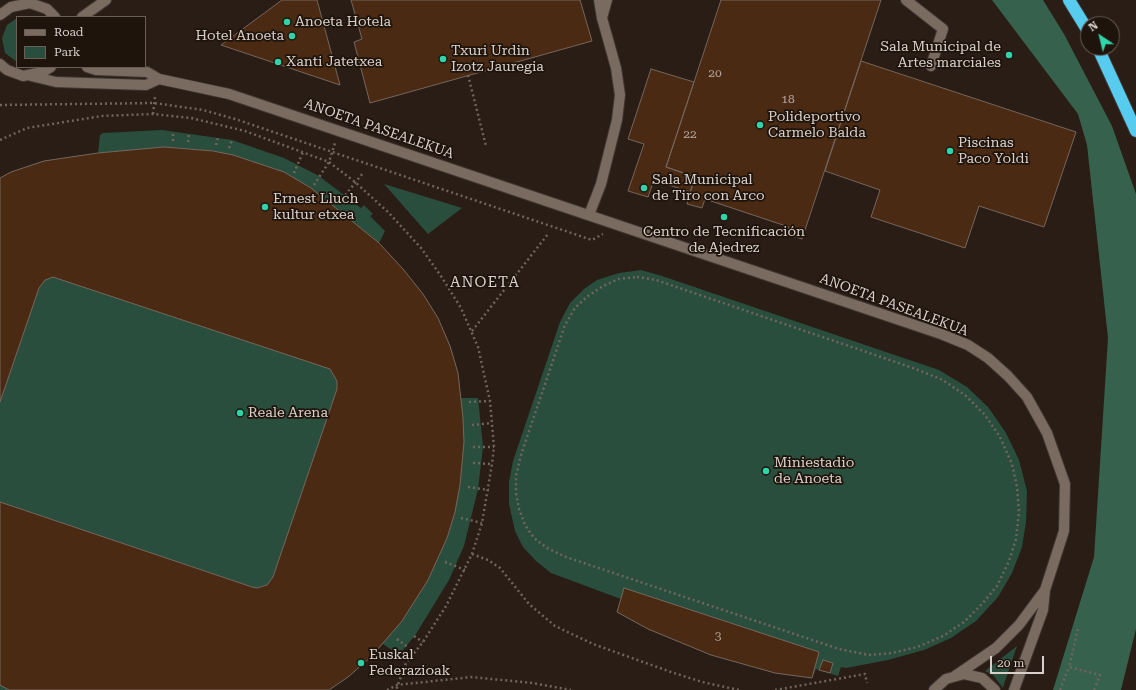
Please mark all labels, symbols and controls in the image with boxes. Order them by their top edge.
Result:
place label: Anoeta Hotela [295,14,391,30]
legend [16,16,146,68]
north arrow [1080,16,1120,56]
marker: Anoeta Hotela [282,17,292,27]
text: N [1086,19,1101,34]
text: Road [54,25,83,39]
place label: Hotel Anoeta [196,28,284,44]
marker: Hotel Anoeta [287,31,297,41]
place label: Sala Municipal de Artes marciales [880,39,1001,72]
place label: Txuri Urdin Izotz Jauregia [451,43,544,76]
text: Park [54,45,80,59]
marker: Sala Municipal de Artes marciales [1004,50,1014,60]
place label: Xanti Jatetxea [286,54,382,70]
marker: Txuri Urdin Izotz Jauregia [438,54,448,64]
marker: Xanti Jatetxea [273,57,283,67]
house number: 20 [708,66,722,80]
house number: 18 [781,92,795,106]
street label: ANOETA PASEALEKUA [302,95,456,163]
place label: Polideportivo Carmelo Balda [768,109,866,142]
marker: Polideportivo Carmelo Balda [755,120,765,130]
house number: 22 [683,127,697,141]
place label: Piscinas Paco Yoldi [958,135,1029,168]
marker: Piscinas Paco Yoldi [945,146,955,156]
place label: Sala Municipal de Tiro con Arco [652,172,765,204]
marker: Sala Municipal de Tiro con Arco [639,183,649,193]
place label: Ernest Lluch kultur etxea [273,191,358,224]
marker: Ernest Lluch kultur etxea [260,202,270,212]
marker: Centro de Tecnificación de Ajedrez [719,212,729,222]
place label: Centro de Tecnificación de Ajedrez [643,224,805,256]
street label: ANOETA PASEALEKUA [817,270,971,340]
district label: ANOETA [450,274,520,292]
place label: Reale Arena [248,405,328,421]
marker: Reale Arena [235,408,245,418]
place label: Miniestadio de Anoeta [774,455,854,488]
marker: Miniestadio de Anoeta [761,466,771,476]
house number: 3 [715,629,721,643]
place label: Euskal Federazioak [369,647,450,680]
scale bar [992,648,1046,674]
text: 20 m [997,656,1024,670]
marker: Euskal Federazioak [356,658,366,668]

